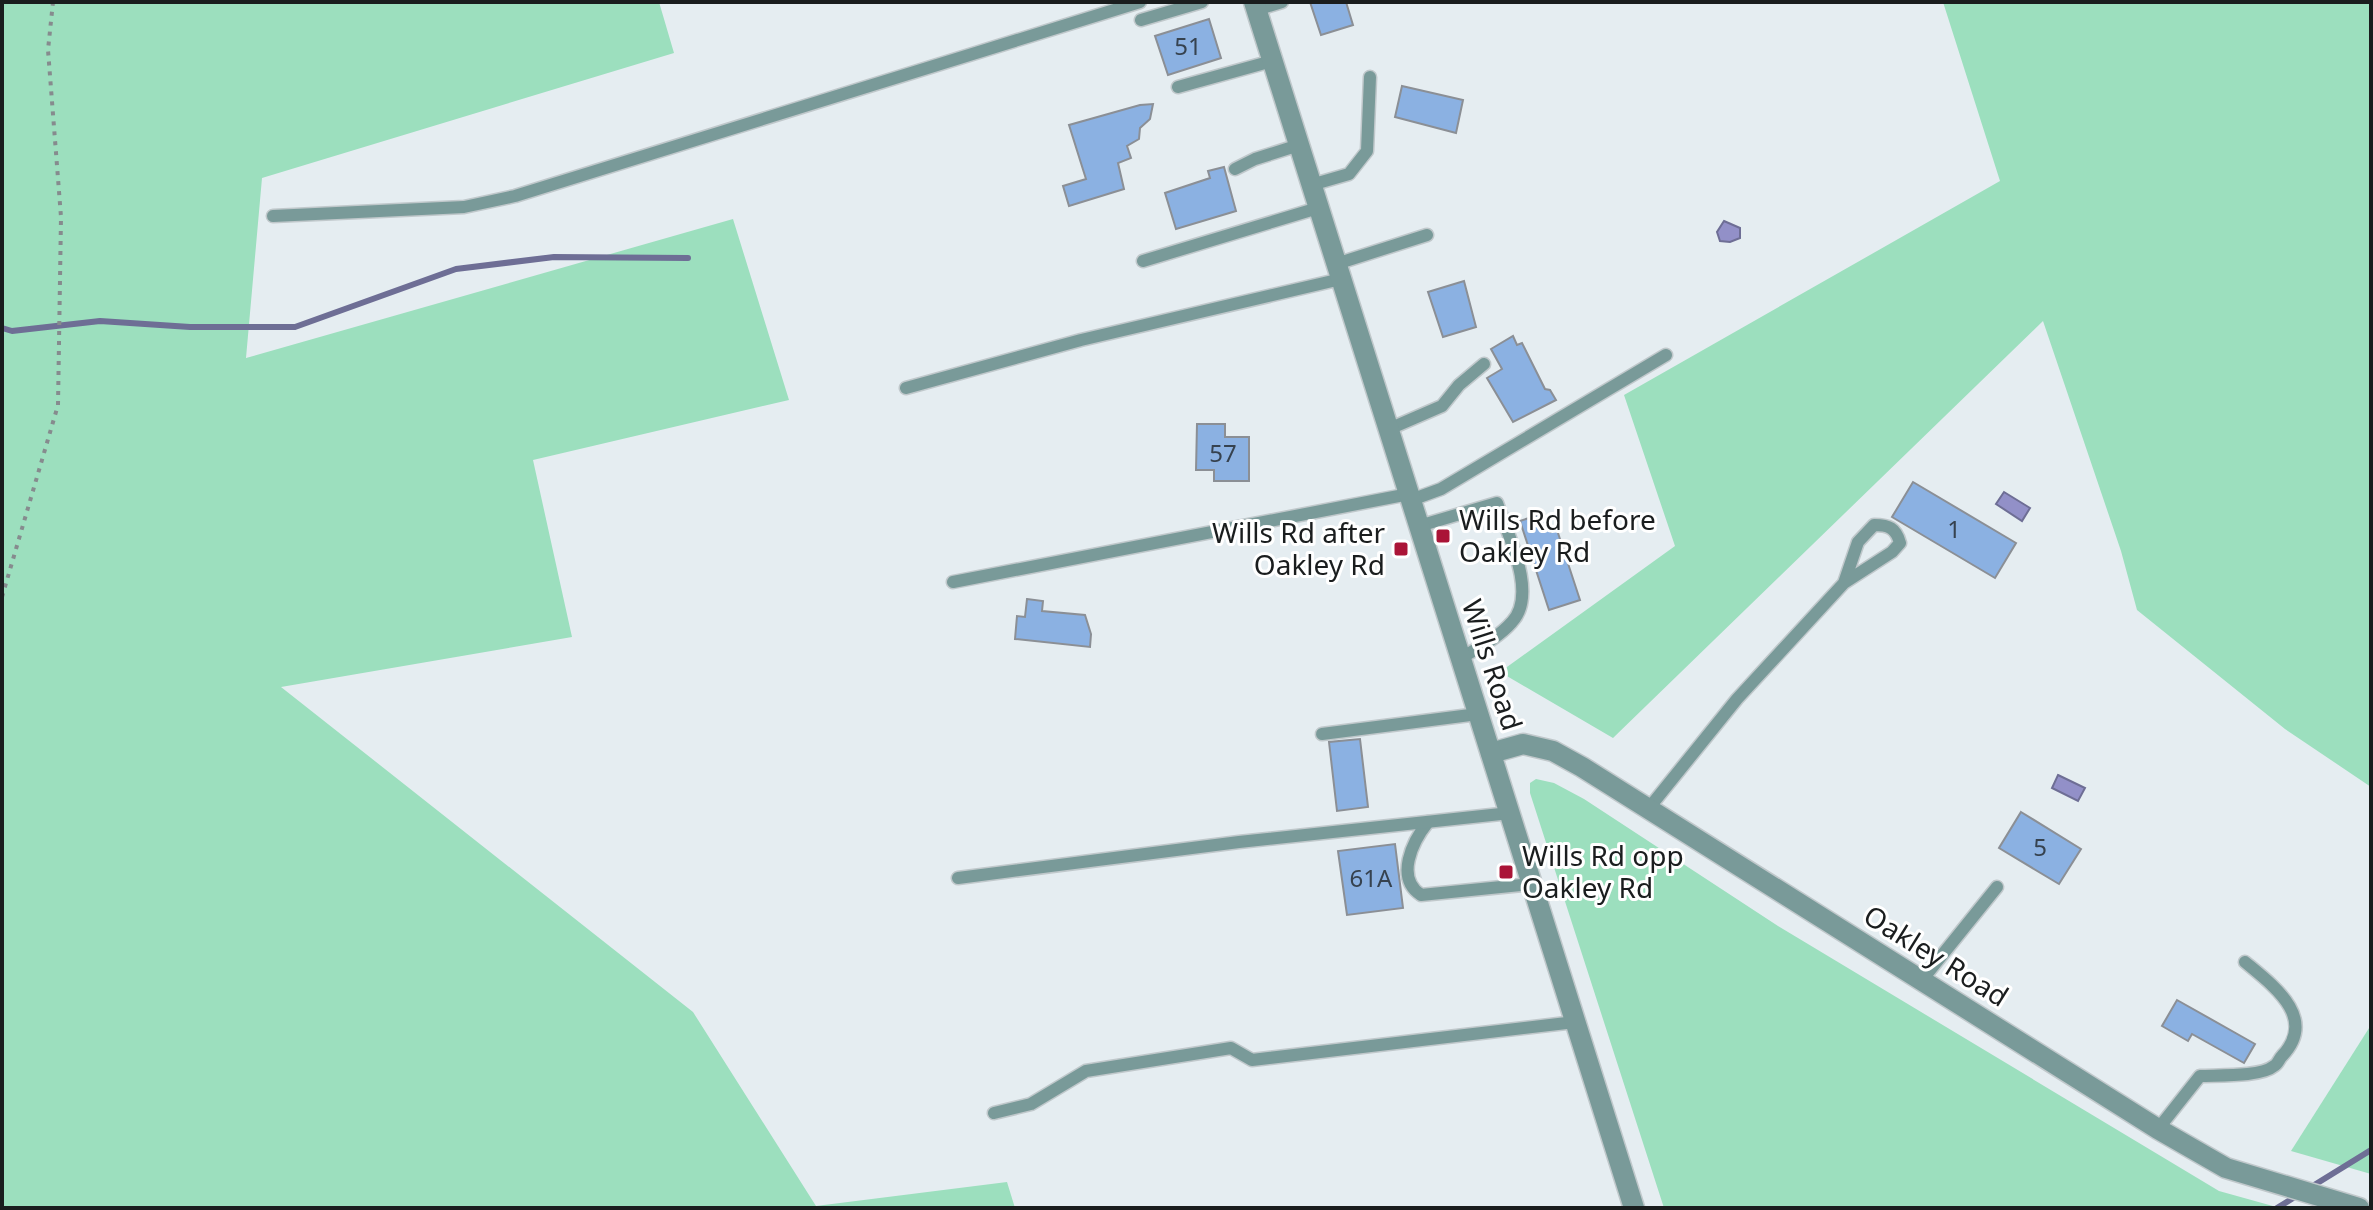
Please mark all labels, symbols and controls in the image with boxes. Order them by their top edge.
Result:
house number: 51 [1174,29,1202,62]
house number: 57 [1209,436,1237,469]
place label: Wills Rd before Oakley Rd [1459,500,1656,570]
house number: 1 [1947,512,1961,545]
place label: Wills Rd after Oakley Rd [1212,513,1385,583]
marker: Wills Rd before Oakley Rd [1434,527,1452,545]
marker: Wills Rd after Oakley Rd [1392,540,1410,558]
street label: Wills Road [1454,594,1532,735]
house number: 5 [2033,830,2047,863]
place label: Wills Rd opp Oakley Rd [1522,836,1684,906]
house number: 61A [1350,861,1393,894]
marker: Wills Rd opp Oakley Rd [1497,863,1515,881]
street label: Oakley Road [1857,896,2016,1015]

